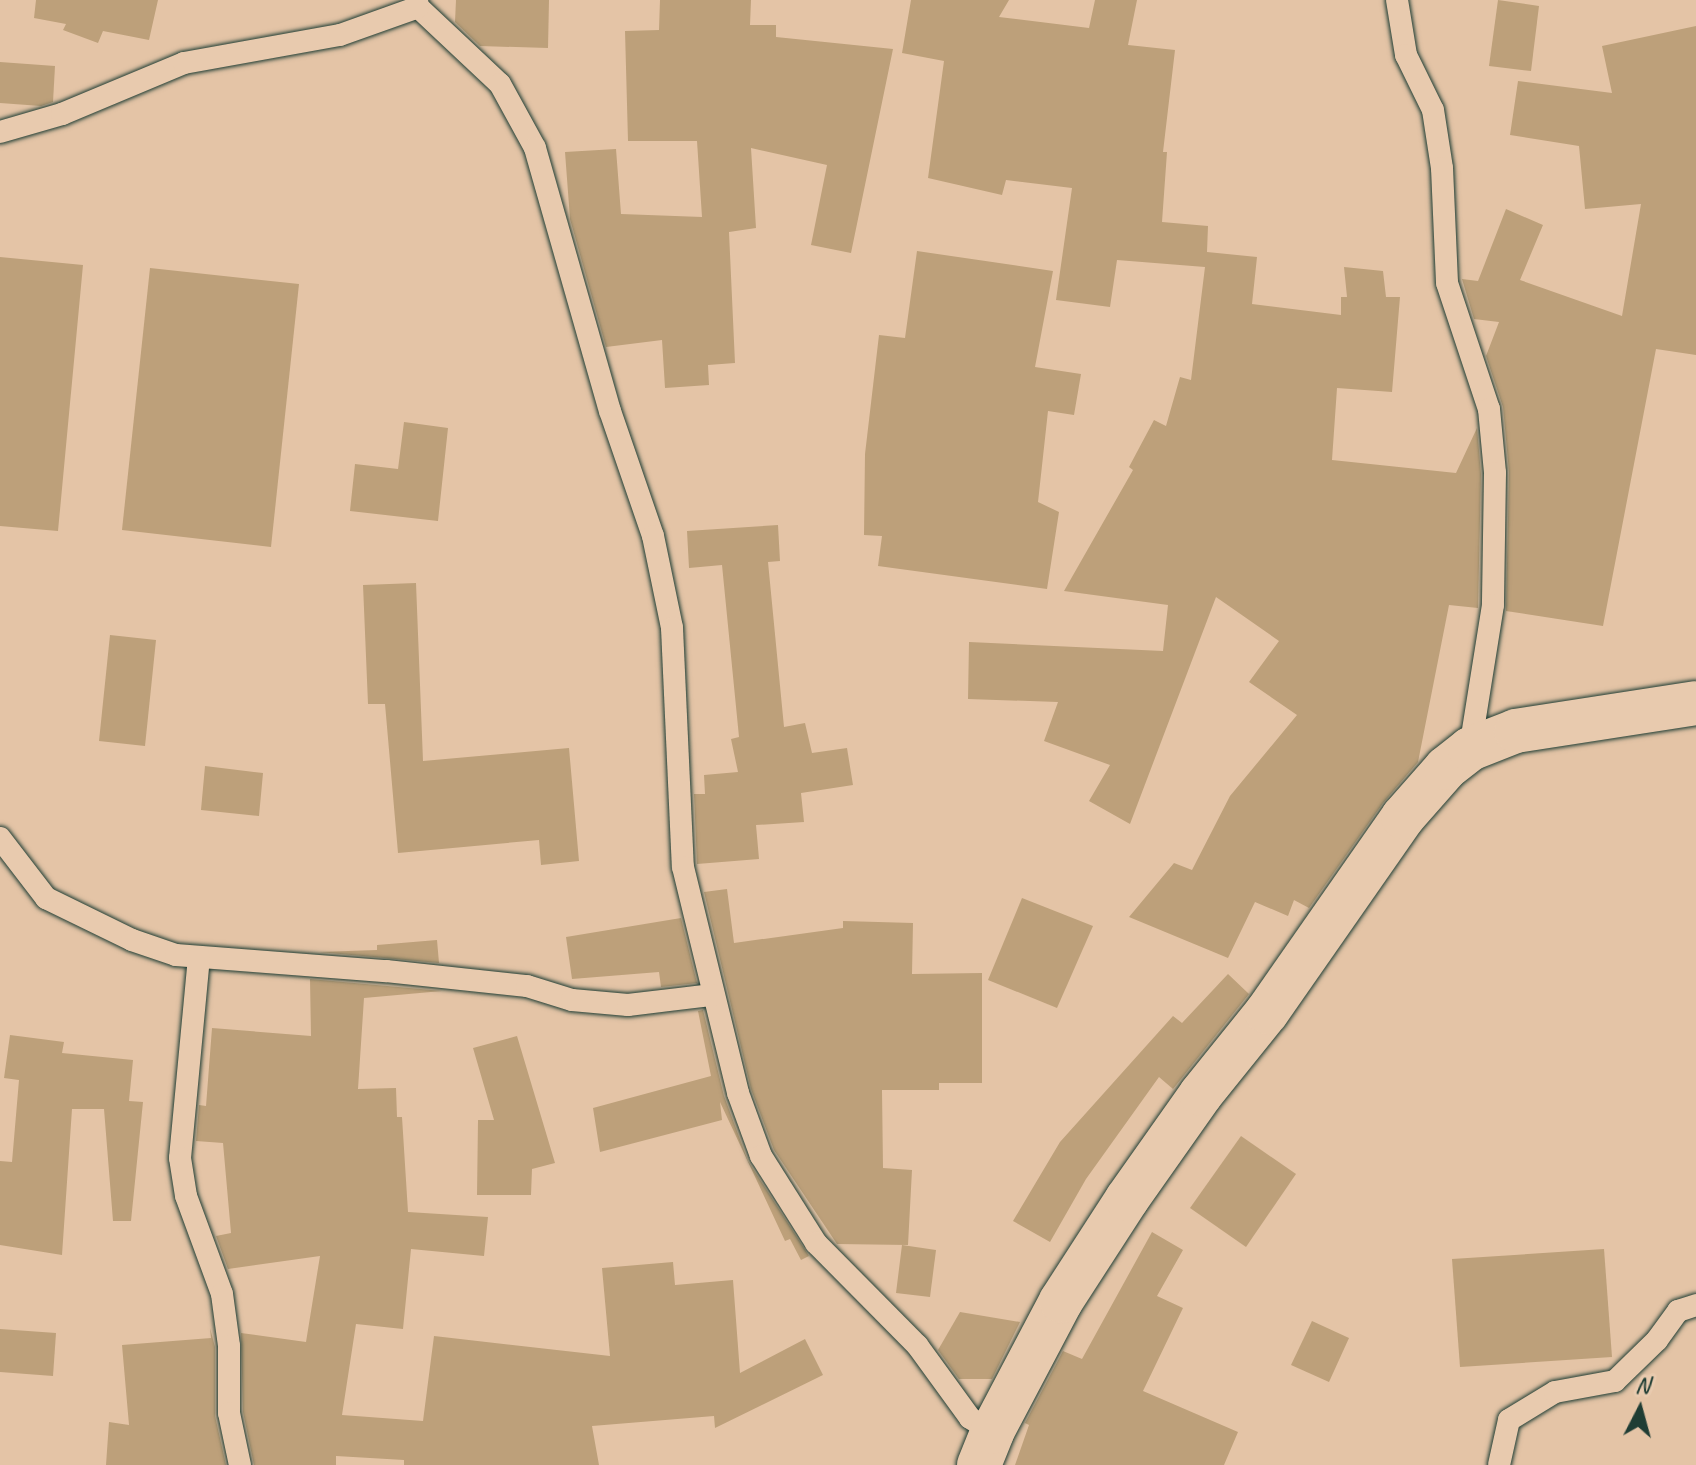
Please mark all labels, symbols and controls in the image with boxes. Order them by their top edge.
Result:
north arrow [1600,1369,1680,1449]
text: N [1634,1370,1651,1400]

